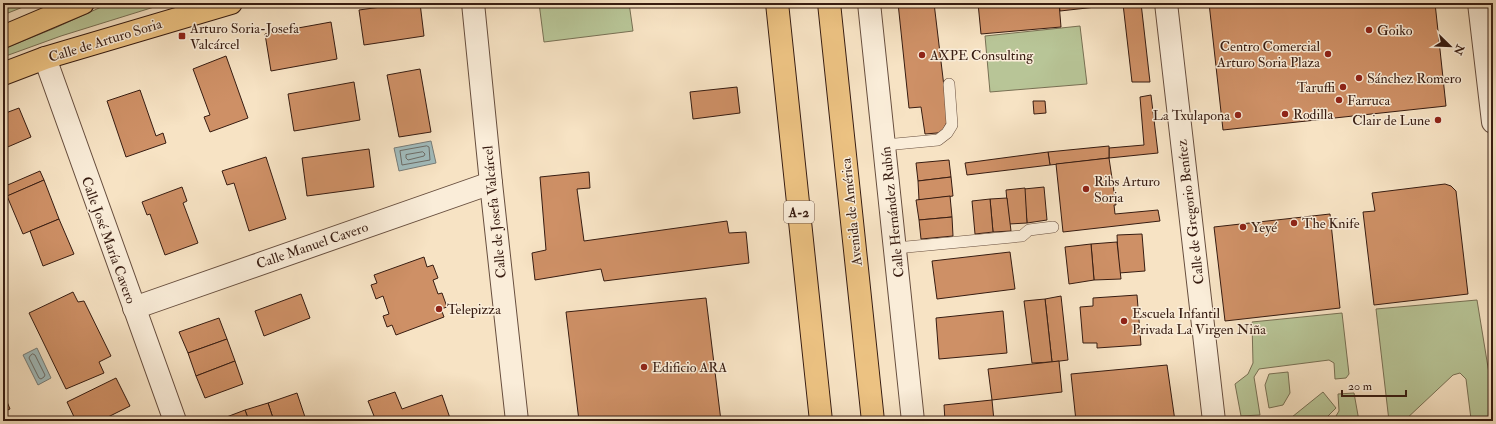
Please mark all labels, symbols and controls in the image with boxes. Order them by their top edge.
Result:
street label: Calle de Arturo Soria [46,15,164,66]
place label: Arturo Soria-Josefa Valcárcel [189,20,299,53]
place label: Goiko [1377,22,1413,39]
marker: Goiko [1364,25,1374,35]
north arrow [1430,26,1470,66]
marker: Arturo Soria-Josefa Valcárcel [177,31,187,41]
place label: Centro Comercial Arturo Soria Plaza [1216,38,1320,71]
text: N [1450,42,1467,58]
place label: AXPE Consulting [929,47,1034,64]
marker: Centro Comercial Arturo Soria Plaza [1323,49,1333,59]
marker: AXPE Consulting [917,50,927,60]
place label: Sánchez Romero [1367,70,1462,87]
marker: Sánchez Romero [1354,73,1364,83]
place label: Taruffi [1297,79,1335,96]
marker: Taruffi [1338,82,1348,92]
place label: Farruca [1347,92,1390,109]
marker: Farruca [1334,95,1344,105]
place label: Rodilla [1293,106,1333,123]
place label: La Txulapona [1153,107,1230,125]
marker: Rodilla [1280,109,1290,119]
marker: La Txulapona [1233,110,1243,120]
place label: Clair de Lune [1352,112,1430,129]
marker: Clair de Lune [1433,115,1443,125]
street label: Calle de Gregorio Benítez [1173,138,1208,285]
street label: Calle de Josefa Valcárcel [479,144,510,279]
street label: Calle Hernández Rubín [877,146,908,278]
street label: Avenida de América [837,157,866,268]
place label: Ribs Arturo Soria [1094,173,1160,206]
street label: Calle José María Cavero [78,174,139,306]
marker: Ribs Arturo Soria [1081,184,1091,194]
road number: A-2 [784,201,814,223]
place label: The Knife [1302,215,1360,232]
street label: Calle Manuel Cavero [254,218,371,273]
marker: The Knife [1289,218,1299,228]
place label: Yeyé [1251,219,1277,237]
marker: Yeyé [1238,222,1248,232]
place label: Telepizza [447,301,501,319]
marker: Telepizza [434,304,444,314]
place label: Escuela Infantil Privada La Virgen Niña [1132,305,1266,338]
marker: Escuela Infantil Privada La Virgen Niña [1119,316,1129,326]
place label: Edificio ARA [652,359,727,376]
marker: Edificio ARA [639,362,649,372]
scale bar [1342,372,1406,398]
text: 20 m [1348,379,1373,394]

